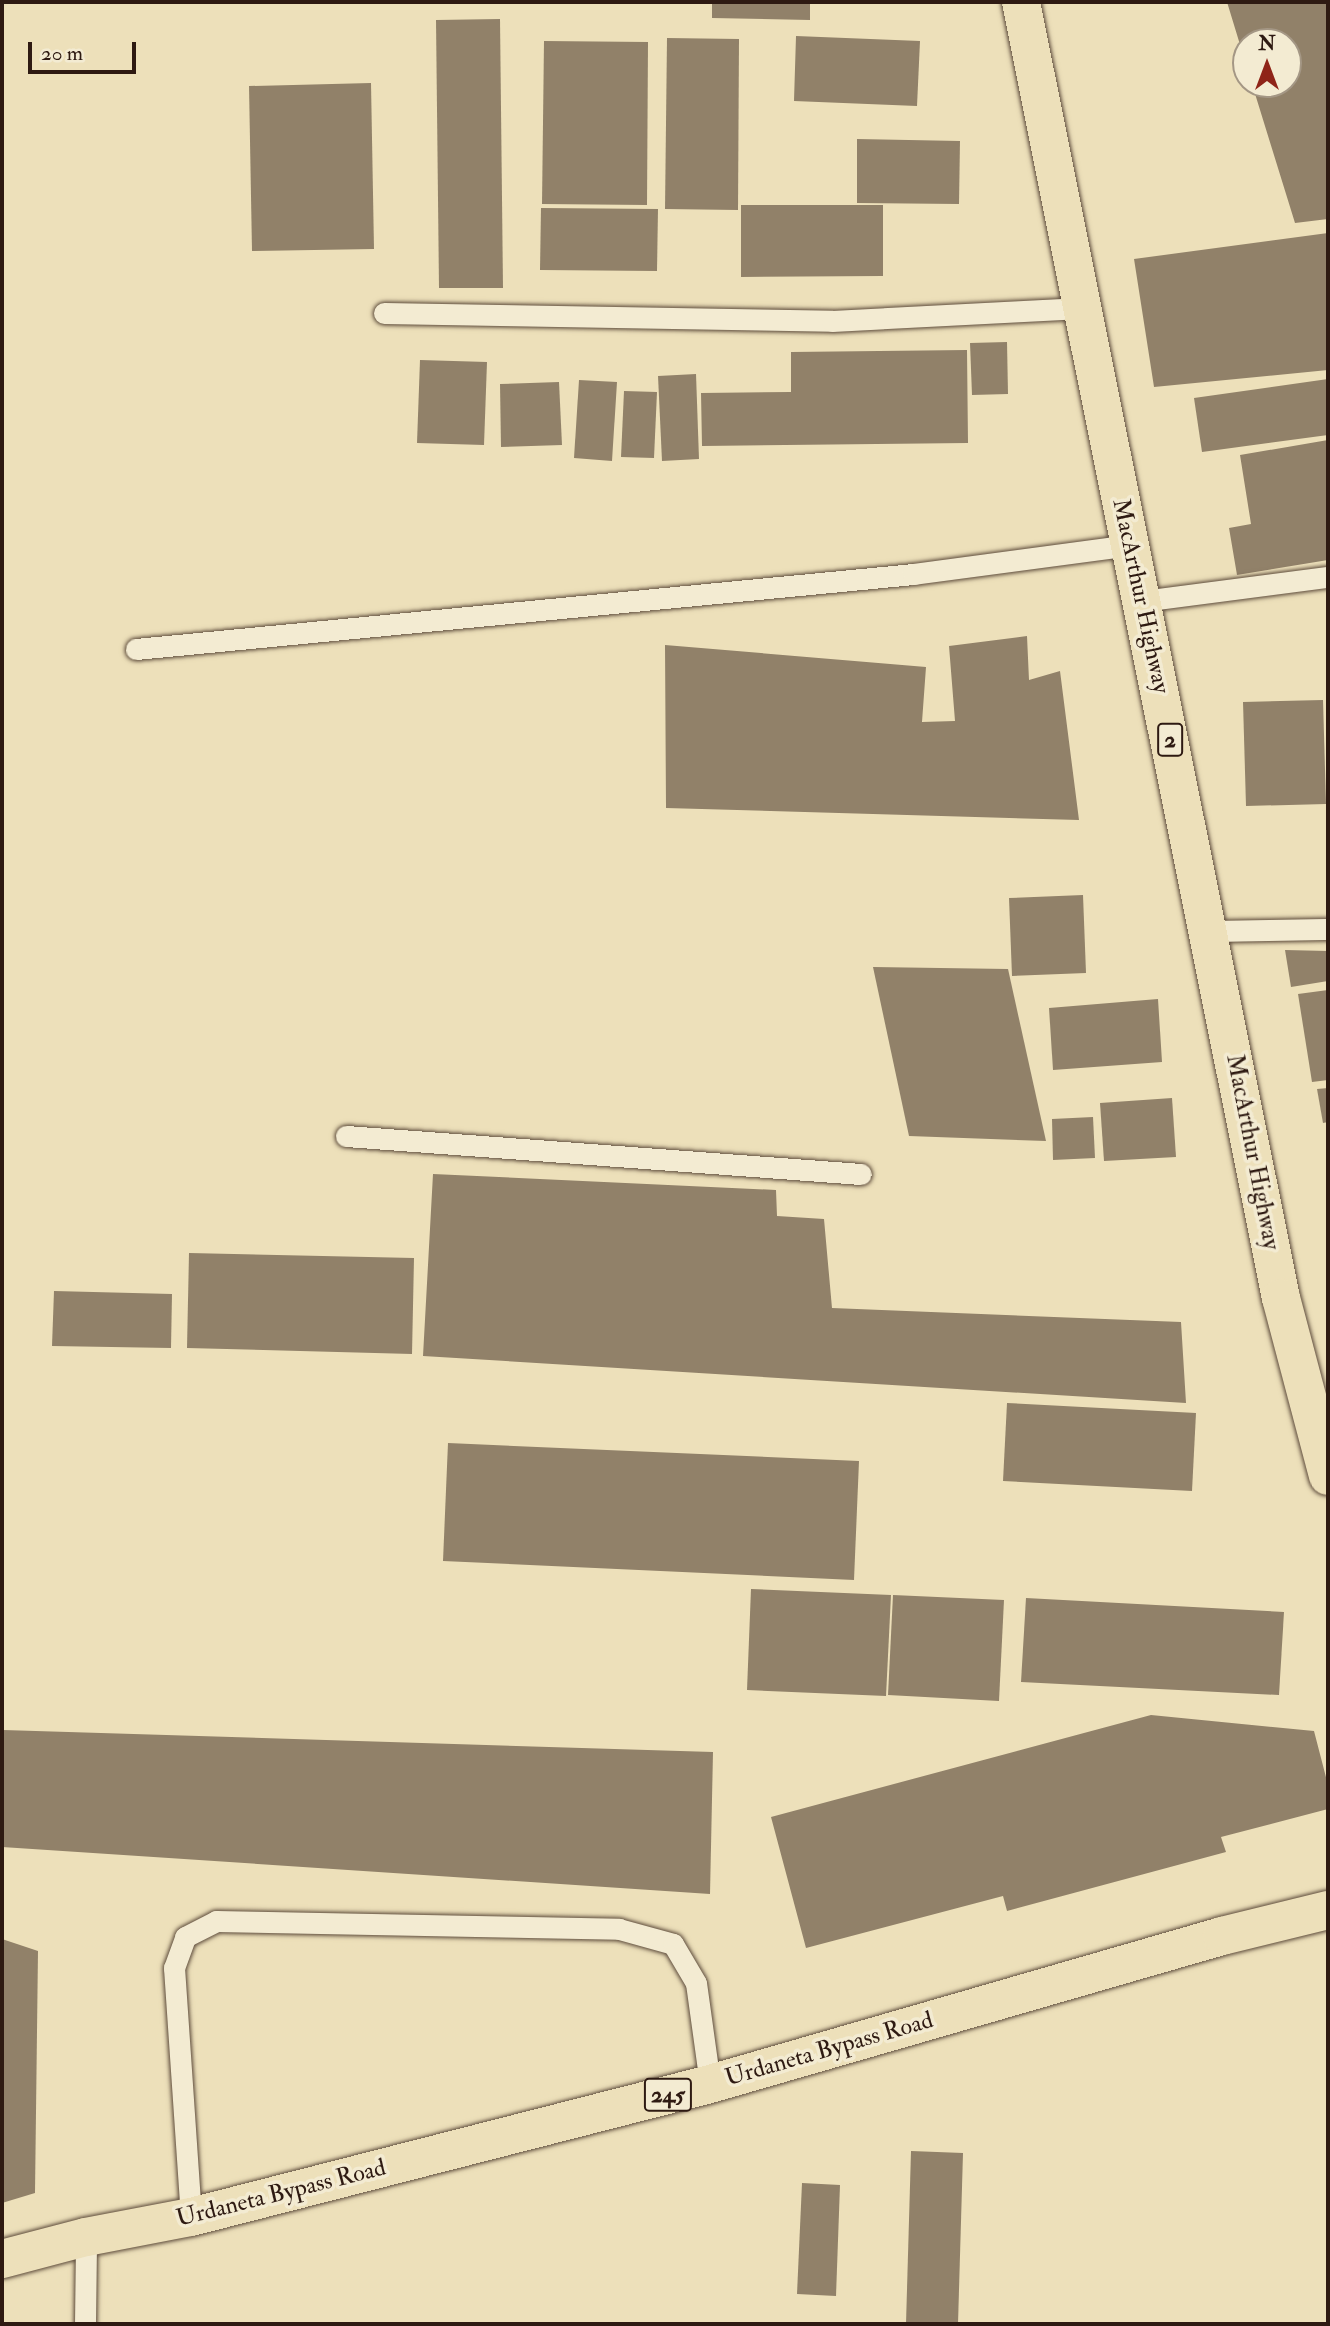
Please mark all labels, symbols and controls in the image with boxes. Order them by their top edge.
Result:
scale bar [32,28,140,72]
north arrow [1232,28,1302,98]
text: N [1258,32,1276,56]
text: 20 m [41,40,83,67]
street label: MacArthur Highway [1106,496,1176,696]
road number: 2 [1156,720,1184,760]
street label: MacArthur Highway [1220,1052,1286,1252]
street label: Urdaneta Bypass Road [722,2006,936,2092]
road number: 245 [644,2076,692,2114]
street label: Urdaneta Bypass Road [173,2153,389,2233]

